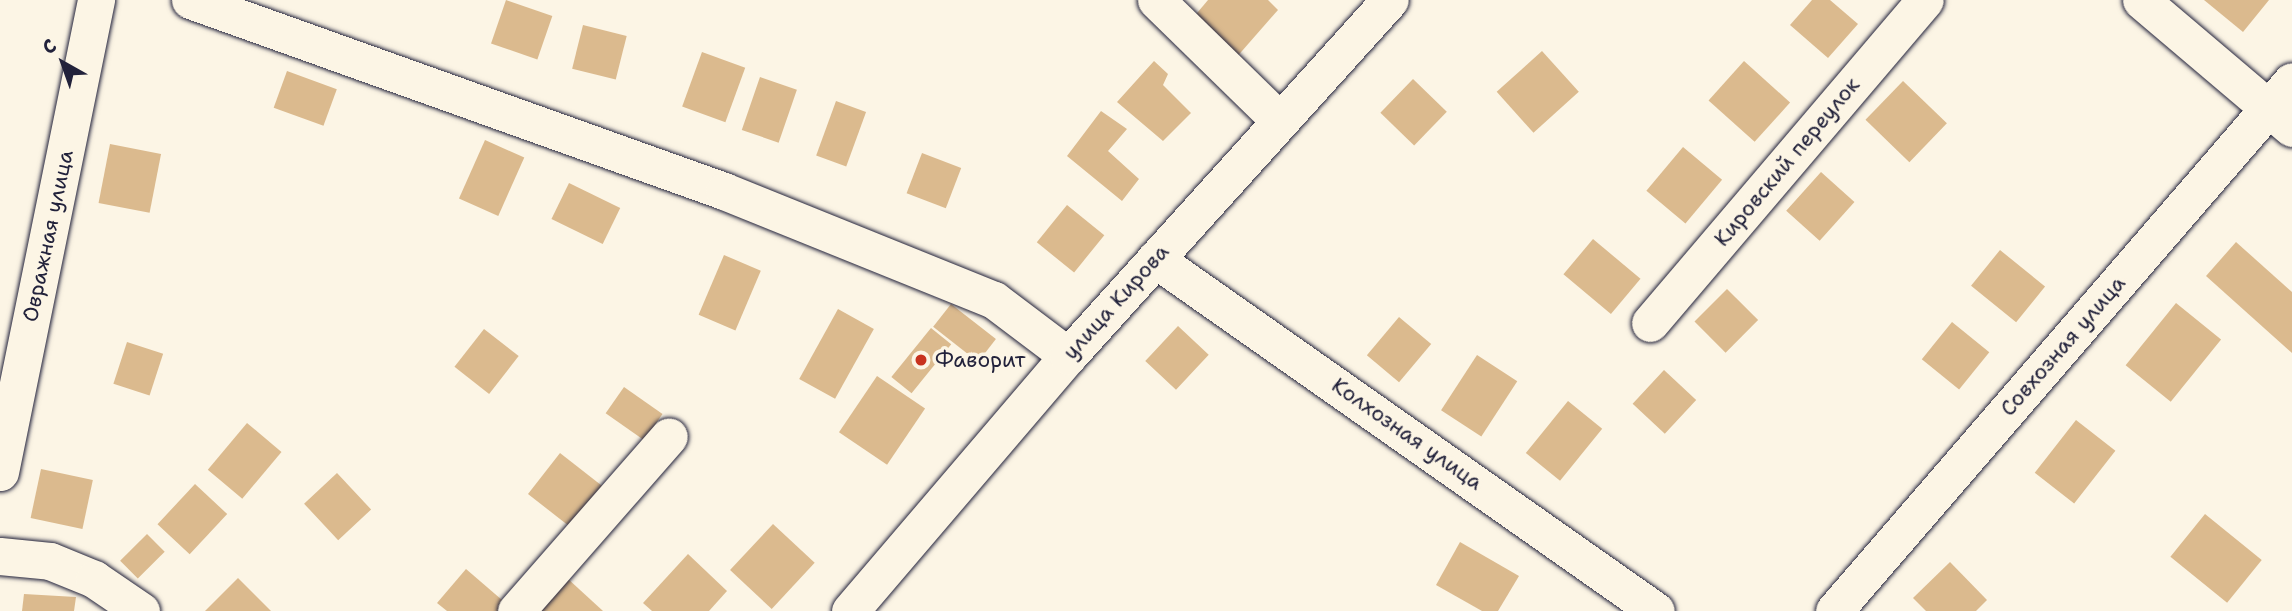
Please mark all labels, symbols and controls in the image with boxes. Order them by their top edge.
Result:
north arrow [28,28,98,98]
text: С [37,33,62,60]
street label: Кировский переулок [1709,73,1865,251]
street label: Овражная улица [17,148,79,324]
street label: улица Кирова [1058,239,1174,365]
street label: Совхозная улица [1995,271,2131,421]
place label: Фаворит [935,347,1025,373]
marker: Фаворит [913,352,929,368]
street label: Колхозная улица [1327,373,1487,495]

